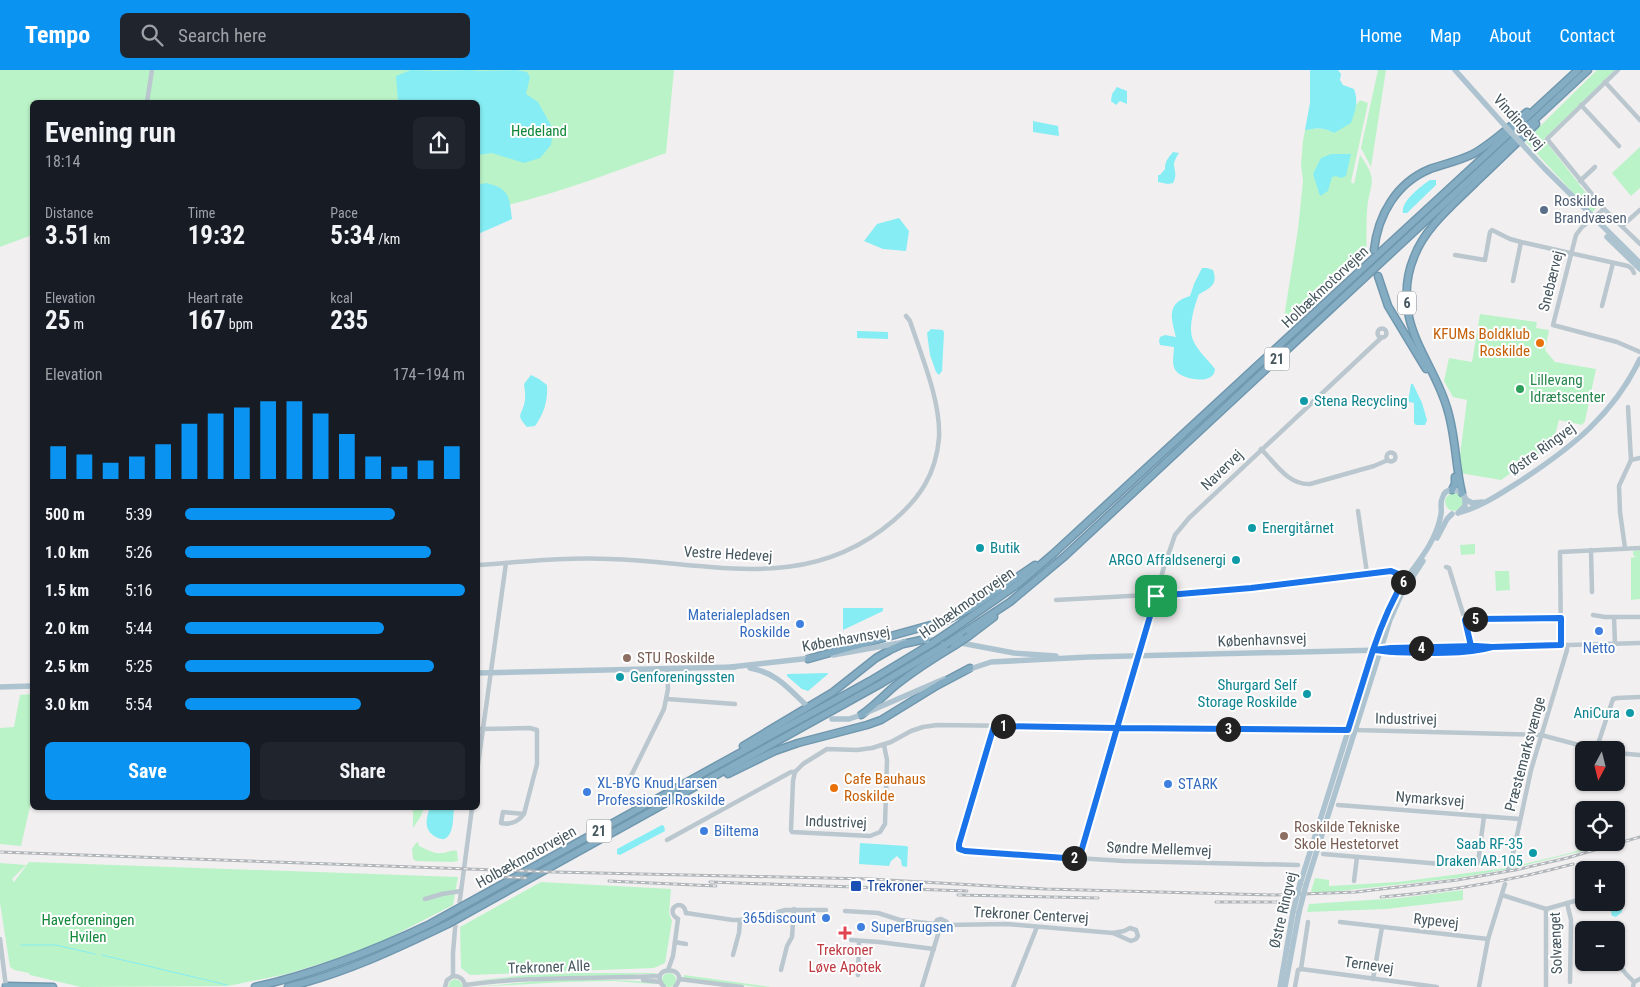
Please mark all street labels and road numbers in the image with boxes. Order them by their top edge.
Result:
street label: Vindingevej [1489,91,1549,153]
street label: Holbækmotorvejen [1278,242,1372,332]
street label: Snebærvej [1535,249,1567,313]
road number: 6 [1398,292,1416,314]
road number: 21 [1264,348,1290,370]
street label: Østre Ringvej [1505,419,1579,479]
street label: Navervej [1197,446,1247,494]
street label: Vestre Hedevej [683,543,773,565]
street label: Holbækmotorvejen [916,564,1018,642]
street label: Københavnsvej [801,622,891,656]
street label: Københavnsvej [1217,629,1307,651]
street label: Præstemarksvænge [1501,695,1549,813]
street label: Industrivej [1375,709,1437,729]
street label: Nymarksvej [1395,788,1465,810]
street label: Industrivej [805,812,867,832]
road number: 21 [586,819,612,842]
street label: Holbækmotorvejen [473,822,579,892]
street label: Søndre Mellemvej [1106,838,1212,860]
street label: Østre Ringvej [1265,870,1301,950]
street label: Trekroner Centervej [973,903,1089,927]
street label: Rypevej [1413,910,1459,932]
street label: Solvænget [1546,912,1566,974]
street label: Ternevej [1343,953,1395,977]
street label: Trekroner Alle [508,957,590,977]

